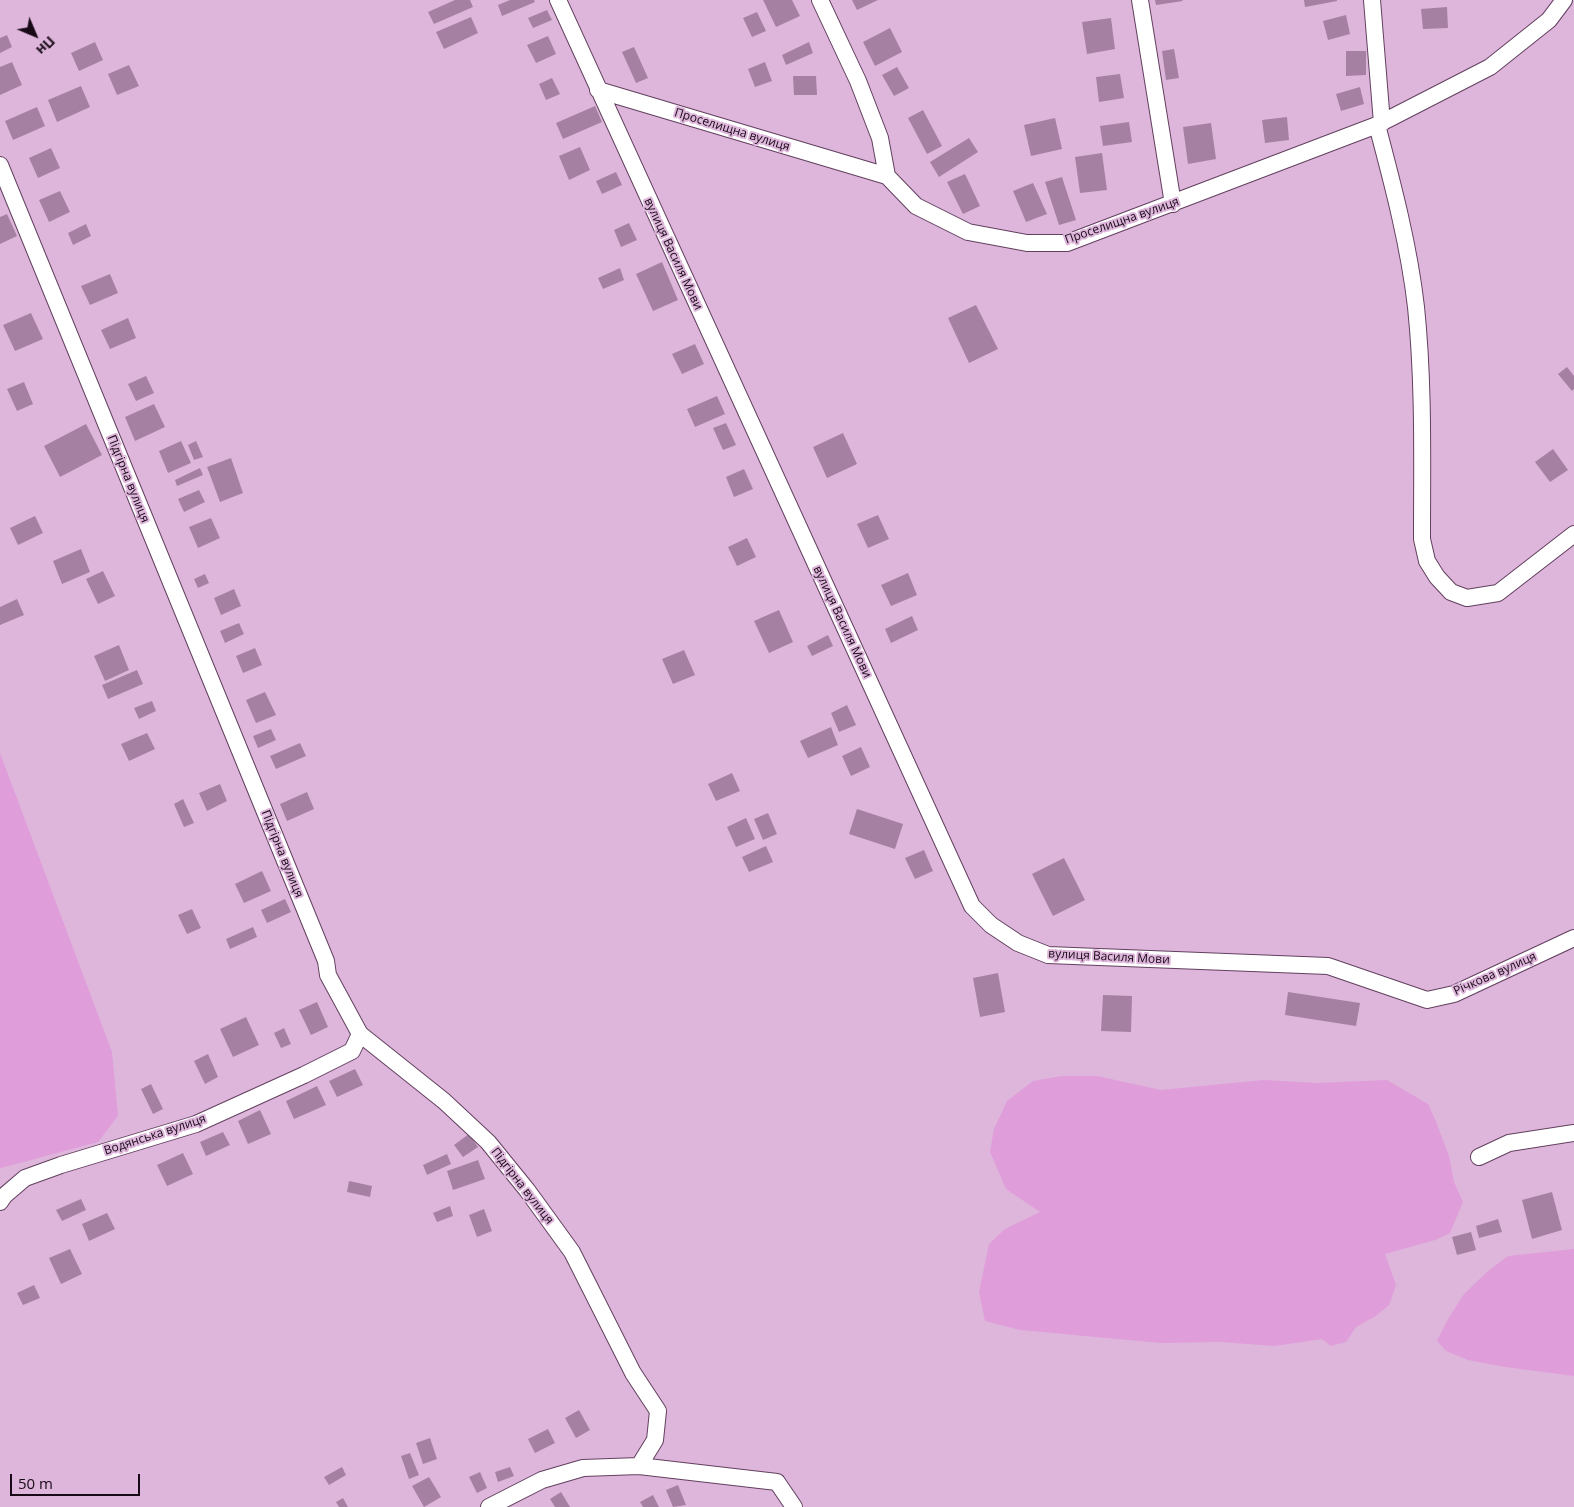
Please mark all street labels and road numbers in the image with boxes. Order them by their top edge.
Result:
street label: Проселищна вулиця [673,106,791,154]
street label: Проселищна вулиця [1063,195,1181,247]
street label: вулиця Василя Мови [641,196,705,312]
street label: Підгірна вулиця [104,433,152,525]
street label: вулиця Василя Мови [810,564,874,680]
street label: Підгірна вулиця [258,808,306,900]
street label: вулиця Василя Мови [1048,947,1170,967]
street label: Річкова вулиця [1451,949,1539,999]
street label: Водянська вулиця [102,1112,208,1158]
street label: Підгірна вулиця [488,1145,556,1227]

